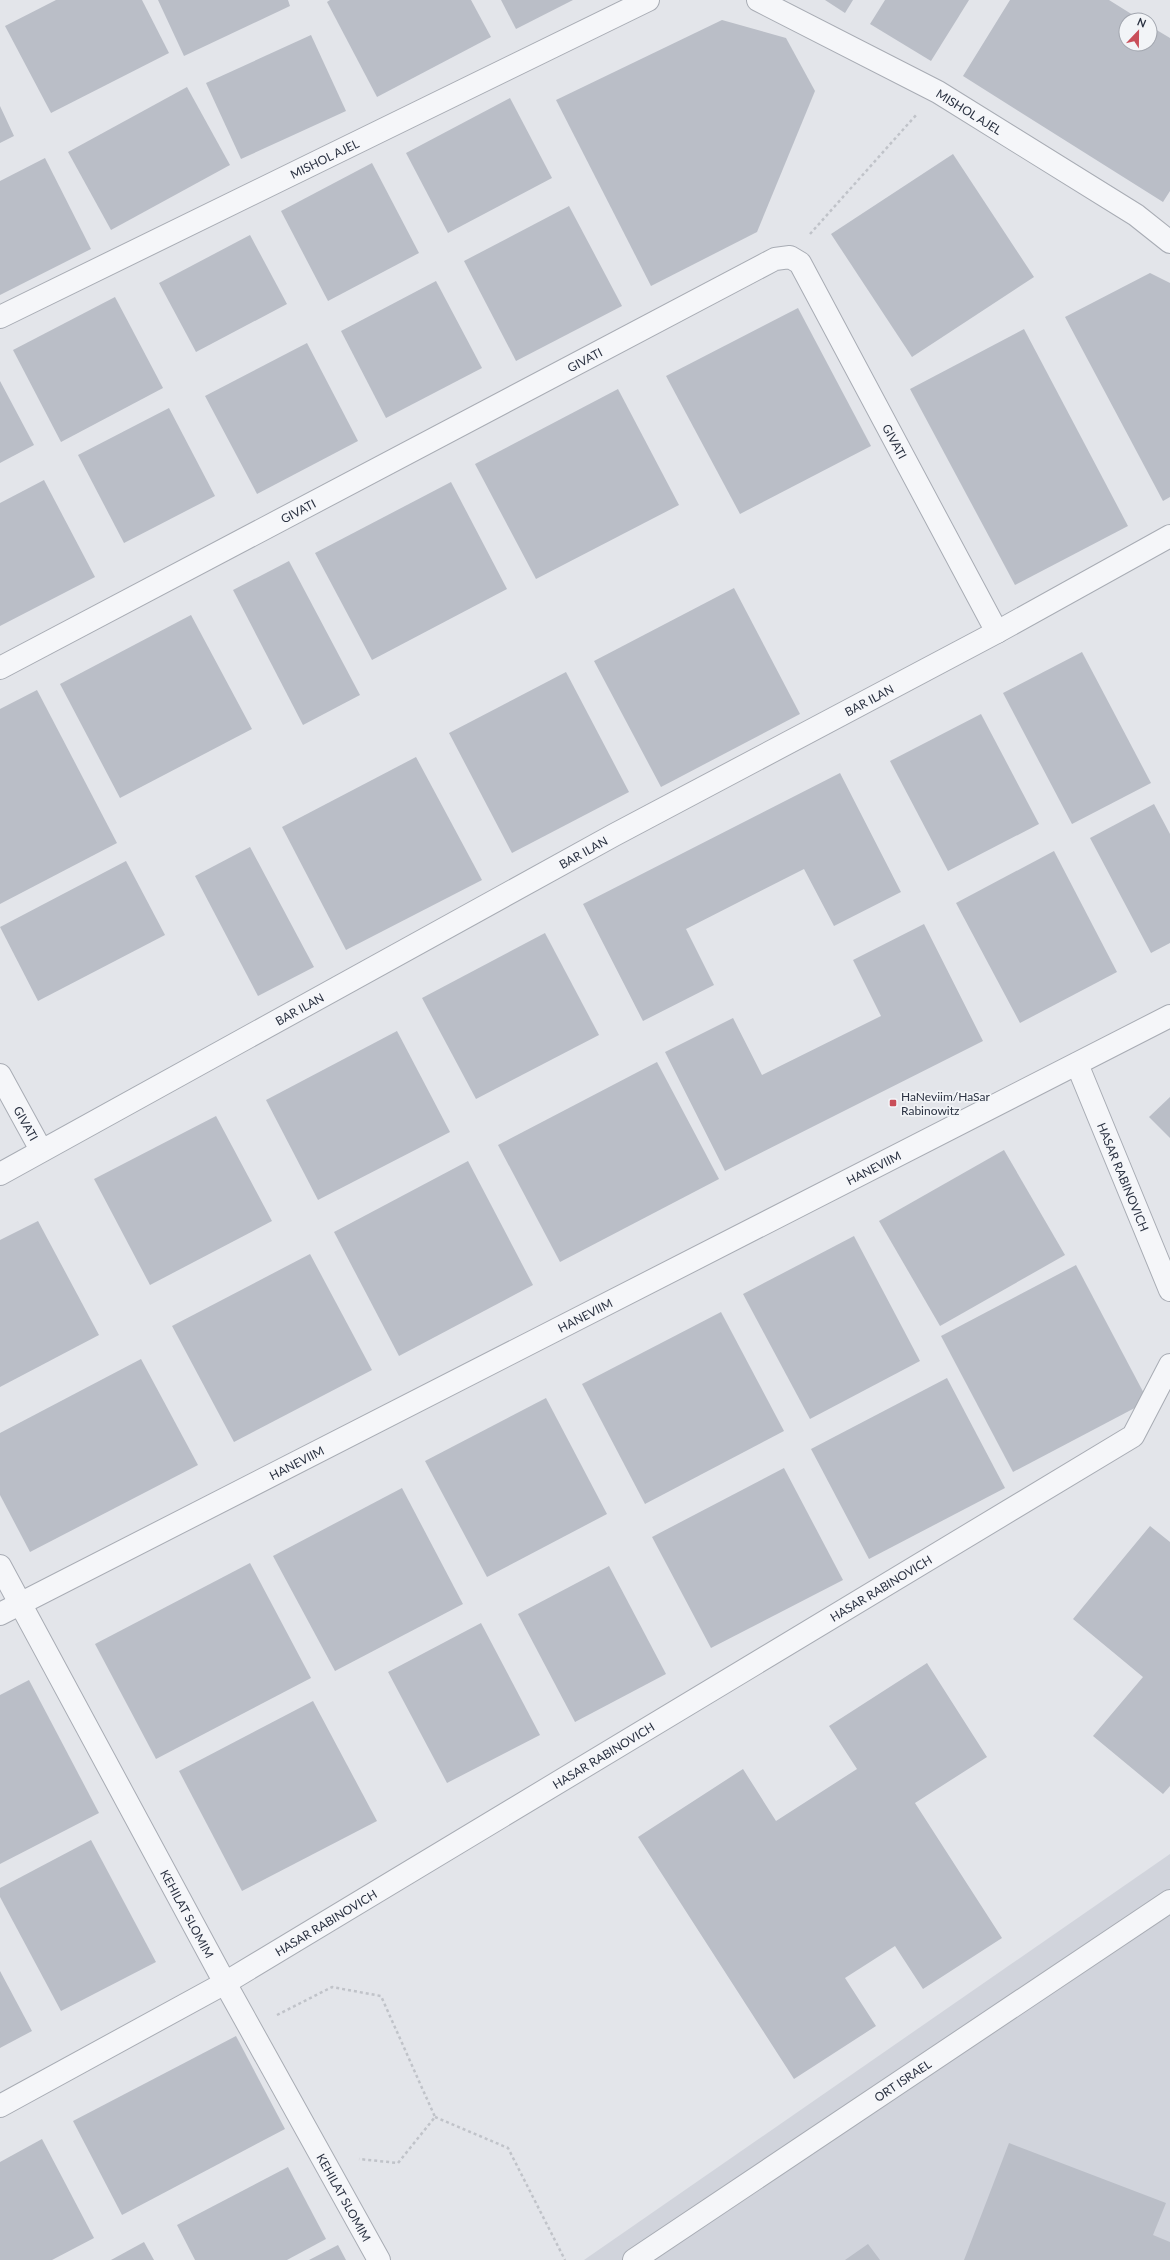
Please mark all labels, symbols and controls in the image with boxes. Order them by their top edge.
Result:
north arrow [1118,12,1158,52]
text: N [1136,15,1148,30]
street label: MISHOL AJEL [934,85,1005,138]
street label: MISHOL AJEL [287,135,361,181]
street label: GIVATI [565,344,605,375]
street label: GIVATI [880,421,911,461]
street label: GIVATI [278,495,318,526]
street label: BAR ILAN [842,681,896,719]
street label: BAR ILAN [556,833,610,872]
street label: BAR ILAN [272,989,326,1028]
place label: HaNeviim/HaSar Rabinowitz [901,1089,990,1118]
marker: HaNeviim/HaSar Rabinowitz [888,1098,898,1108]
street label: GIVATI [11,1103,42,1143]
street label: HASAR RABINOVICH [1094,1120,1153,1234]
street label: HANEVIIM [844,1147,903,1188]
street label: HANEVIIM [555,1295,615,1335]
street label: HANEVIIM [267,1442,326,1483]
street label: HASAR RABINOVICH [827,1551,935,1624]
street label: HASAR RABINOVICH [550,1719,657,1792]
street label: KEHILAT SLOMIM [158,1867,218,1960]
street label: HASAR RABINOVICH [272,1886,379,1959]
street label: ORT ISRAEL [871,2056,934,2105]
street label: KEHILAT SLOMIM [314,2151,375,2244]

